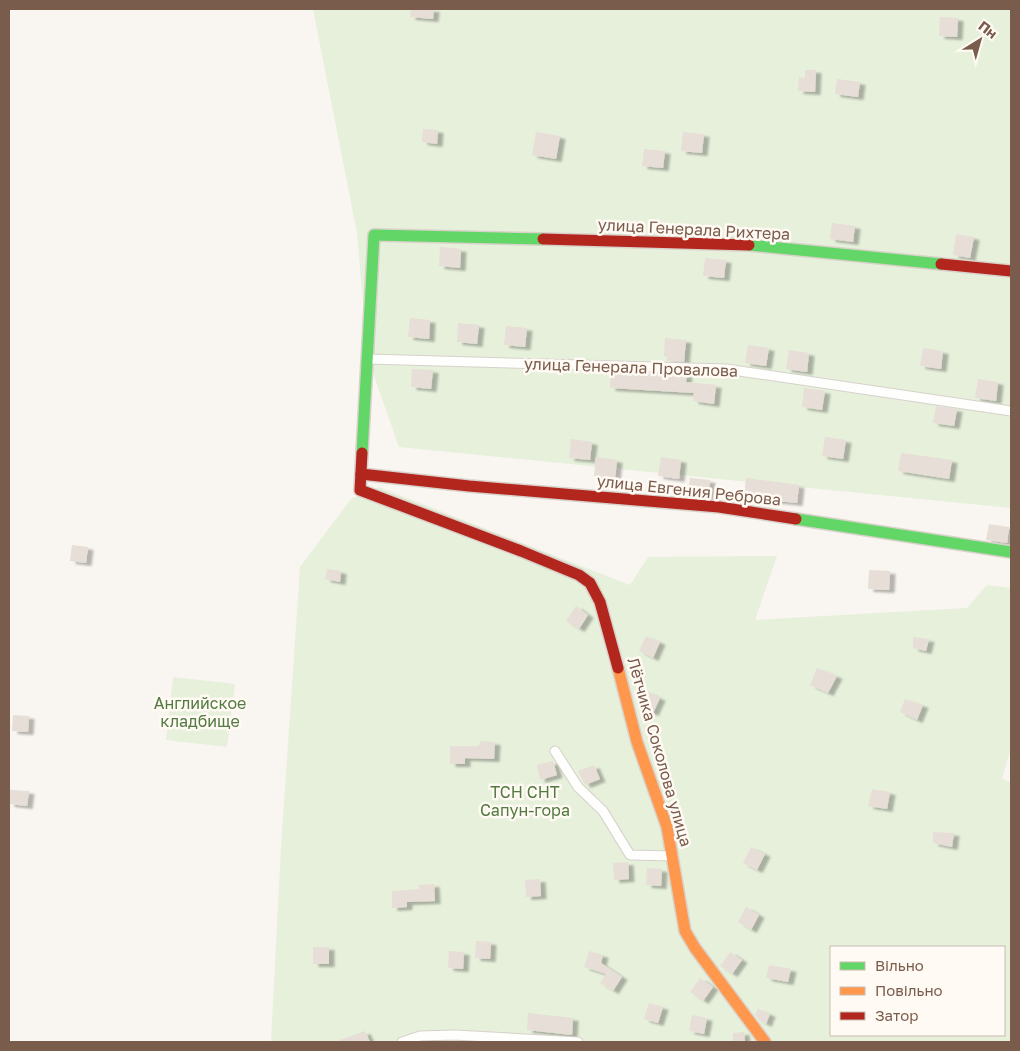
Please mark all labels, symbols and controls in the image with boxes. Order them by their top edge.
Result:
north arrow [955,15,1005,65]
text: Пн [975,17,1001,42]
street label: улица Генерала Рихтера [597,214,791,244]
street label: улица Генерала Провалова [524,353,738,381]
street label: улица Евгения Реброва [596,470,782,510]
street label: Лётчика Соколова улица [623,655,697,849]
park label: Английское кладбище [154,693,246,731]
park label: ТСН СНТ Сапун-гора [480,782,570,820]
legend [830,946,1005,1036]
text: Вільно [875,956,924,974]
text: Повільно [875,981,943,999]
text: Затор [875,1006,918,1024]

